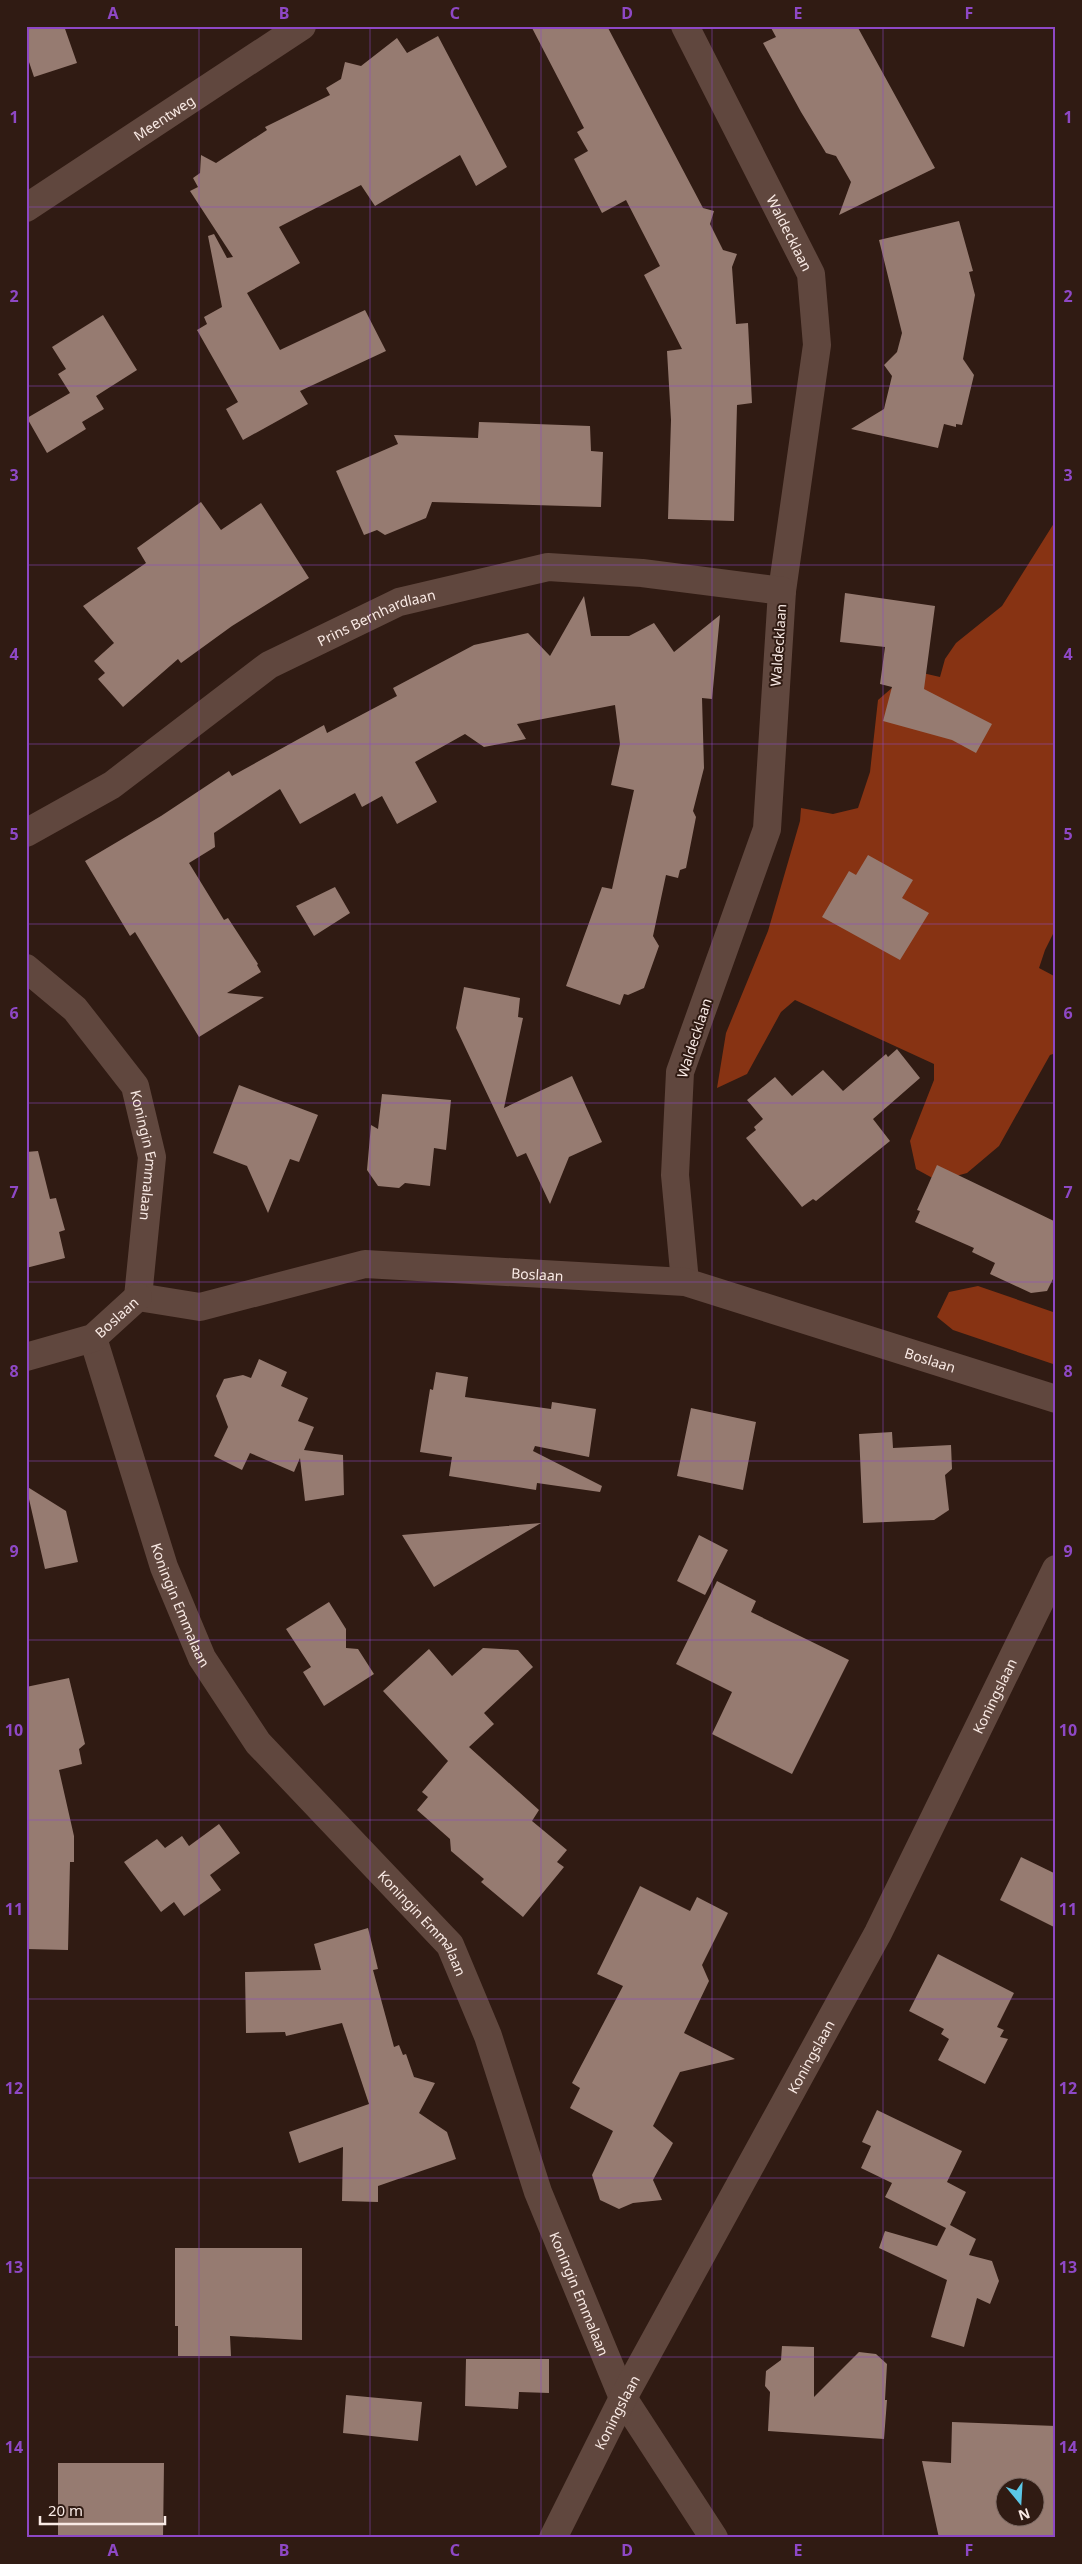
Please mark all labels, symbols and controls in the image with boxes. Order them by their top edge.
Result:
text: A [107,2,119,24]
text: B [279,2,289,24]
text: C [450,2,460,24]
text: D [621,2,633,24]
text: E [794,2,803,24]
text: F [965,2,973,24]
street label: Meentweg [129,90,198,144]
text: 1 [9,106,19,128]
text: 1 [1063,106,1073,128]
street label: Waldecklaan [763,192,817,274]
text: 2 [9,285,19,307]
text: 2 [1063,285,1073,307]
text: 3 [9,464,19,486]
text: 3 [1063,464,1073,486]
street label: Prins Bernhardlaan [314,584,437,650]
street label: Waldecklaan [766,603,790,687]
text: 4 [9,643,19,665]
text: 4 [1063,643,1073,665]
text: 5 [9,823,19,845]
text: 5 [1063,823,1073,845]
street label: Waldecklaan [672,996,716,1080]
text: 6 [9,1002,19,1024]
text: 6 [1063,1002,1073,1024]
street label: Koningin Emmalaan [127,1088,162,1221]
text: 7 [9,1181,19,1203]
text: 7 [1063,1181,1073,1203]
street label: Boslaan [511,1263,564,1285]
street label: Boslaan [90,1292,142,1342]
street label: Boslaan [902,1342,958,1376]
text: 8 [9,1360,19,1382]
text: 8 [1063,1360,1073,1382]
text: 9 [9,1540,19,1562]
street label: Koningin Emmalaan [148,1540,215,1671]
text: 9 [1063,1540,1073,1562]
street label: Koningslaan [968,1655,1020,1736]
text: 10 [5,1719,23,1741]
text: 10 [1059,1719,1077,1741]
street label: Koningin Emmalaan [374,1866,471,1979]
text: 11 [5,1898,23,1920]
text: 11 [1059,1898,1077,1920]
street label: Koningslaan [782,2016,838,2097]
text: 12 [5,2077,23,2099]
text: 12 [1059,2077,1077,2099]
street label: Koningin Emmalaan [546,2229,614,2358]
text: 13 [5,2256,23,2278]
text: 13 [1059,2256,1077,2278]
street label: Koningslaan [589,2371,643,2453]
text: 14 [5,2436,23,2458]
text: 14 [1059,2436,1077,2458]
north arrow [994,2476,1044,2526]
scale bar [40,2494,165,2526]
text: 20 m [48,2500,83,2520]
text: N [1016,2504,1033,2526]
text: A [107,2539,119,2561]
text: B [279,2539,289,2561]
text: C [450,2539,460,2561]
text: D [621,2539,633,2561]
text: E [794,2539,803,2561]
text: F [965,2539,973,2561]

